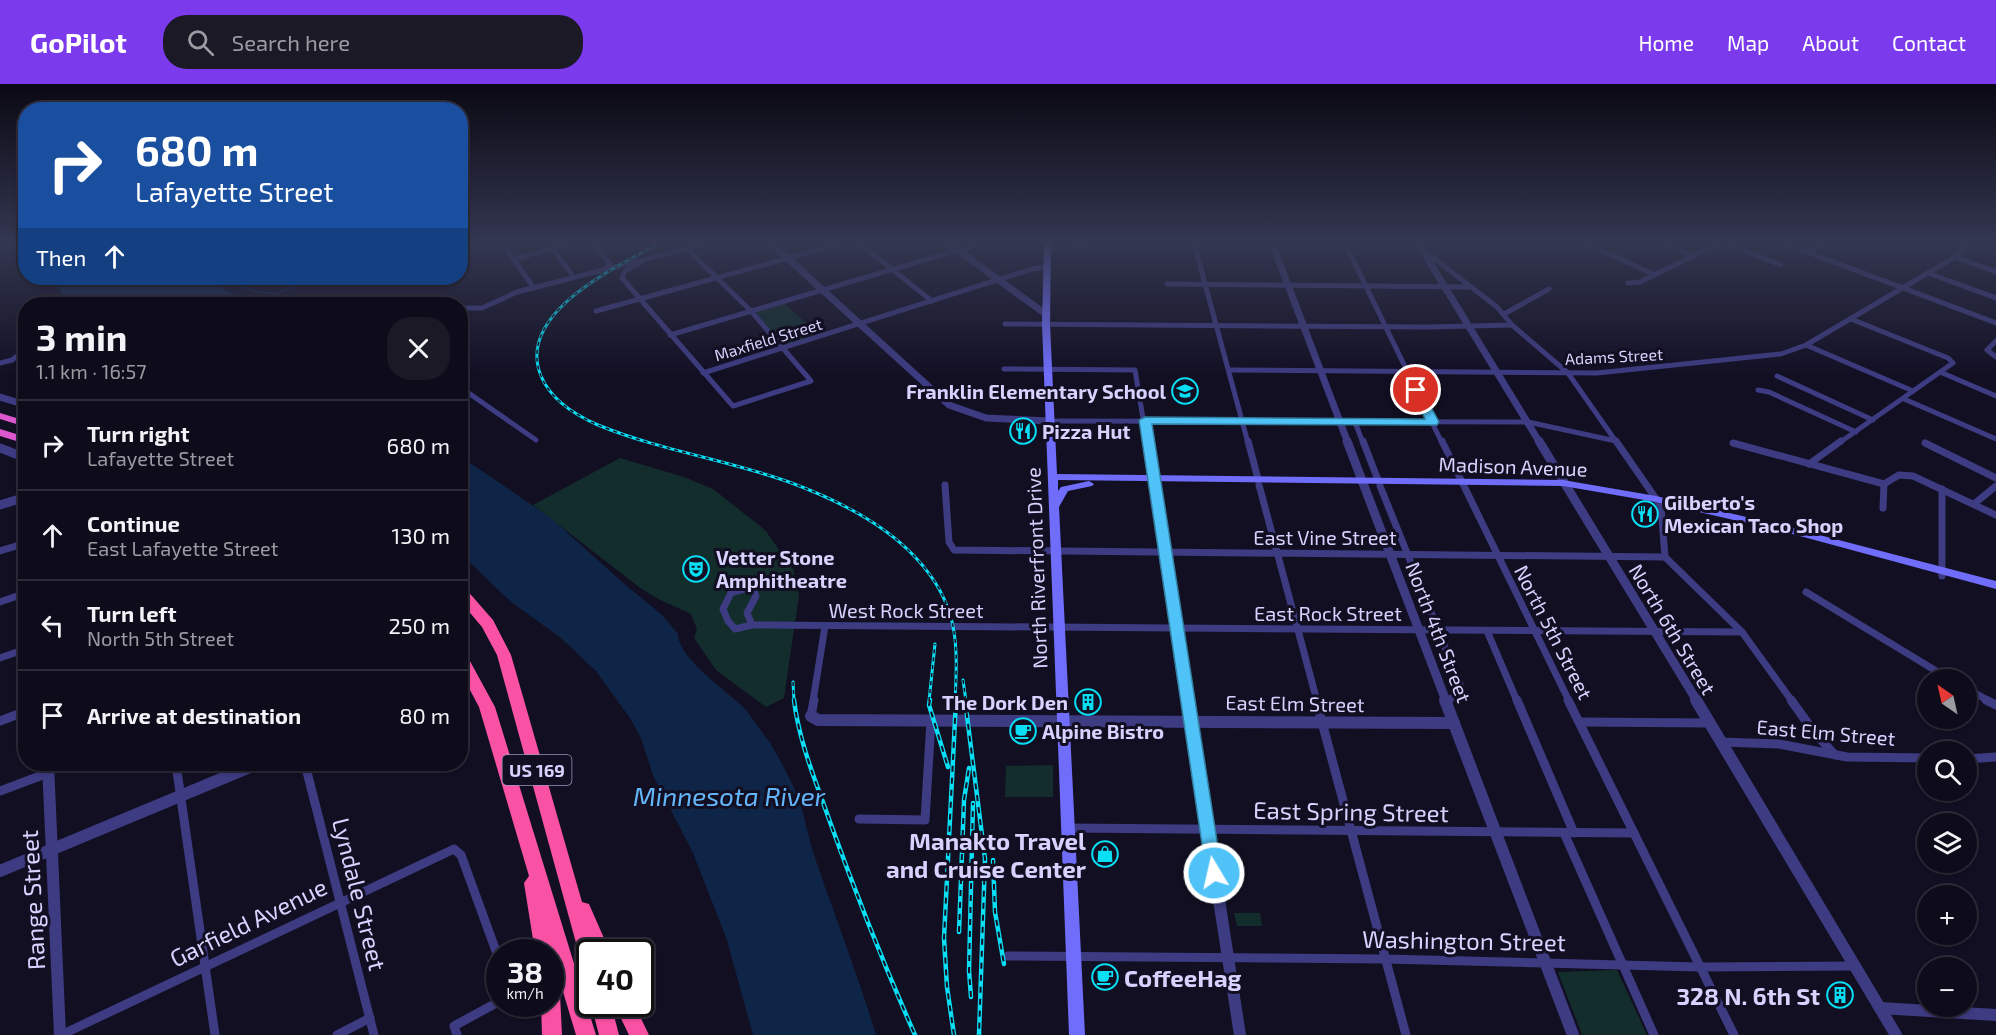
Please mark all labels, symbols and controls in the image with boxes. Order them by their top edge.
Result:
search box [163,15,583,69]
text: GoPilot [30,25,127,59]
icon: search [184,26,217,59]
text: Search here [232,29,350,55]
text: Home [1638,30,1694,55]
text: Map [1727,30,1769,55]
text: About [1802,30,1859,55]
text: Contact [1892,30,1966,55]
text: 680 m [135,124,259,174]
icon: right [36,126,114,204]
text: Lafayette Street [135,175,334,207]
icon: ahead [98,240,131,273]
text: Then [36,244,86,270]
street label: Maxfield Street [712,314,824,364]
text: 3 min [36,315,127,358]
button: close [387,317,450,380]
street label: Adams Street [1565,344,1663,368]
text: 1.1 km · 16:57 [36,359,147,383]
pin [1390,364,1441,415]
icon: arrive [1399,373,1432,406]
school or university icon: Franklin Elementary School [1170,376,1200,406]
place label: Franklin Elementary School [906,379,1166,404]
restaurant icon: Pizza Hut [1008,416,1038,446]
place label: Pizza Hut [1042,419,1131,443]
text: Turn right [87,420,189,446]
icon: right [36,429,69,462]
text: 680 m [387,432,450,458]
text: Lafayette Street [87,446,234,470]
street label: Madison Avenue [1438,451,1588,481]
street label: North Riverfront Drive [1020,467,1052,669]
place label: Gilberto's Mexican Taco Shop [1664,490,1843,537]
restaurant icon: Gilberto's Mexican Taco Shop [1630,499,1660,529]
text: Continue [87,510,180,536]
icon: ahead [36,519,69,552]
text: 130 m [392,522,450,548]
street label: East Vine Street [1253,525,1397,549]
text: East Lafayette Street [87,536,278,560]
place label: Vetter Stone Amphitheatre [716,545,847,592]
theatre icon: Vetter Stone Amphitheatre [681,554,711,584]
street label: North 4th Street [1401,558,1477,706]
street label: North 6th Street [1625,559,1722,699]
street label: North 5th Street [1510,561,1598,703]
street label: West Rock Street [829,598,984,622]
text: Turn left [87,600,176,626]
street label: East Rock Street [1254,601,1402,625]
icon: left [36,609,69,642]
text: 250 m [388,612,450,638]
text: North 5th Street [87,626,234,650]
north arrow [1917,669,1977,729]
map controls [1917,669,1977,1017]
building icon: The Dork Den [1073,687,1103,717]
place label: The Dork Den [942,690,1068,714]
street label: East Elm Street [1225,690,1365,716]
icon: arrive [36,699,69,732]
text: Arrive at destination [87,702,301,728]
text: 80 m [399,702,450,728]
street label: East Elm Street [1756,714,1897,750]
cafe icon: Alpine Bistro [1008,716,1038,746]
place label: Alpine Bistro [1042,719,1164,743]
button: search [1917,741,1977,801]
road number: US 169 [502,755,572,785]
water label: Minnesota River [633,780,826,811]
street label: East Spring Street [1253,795,1449,827]
button: layers [1917,813,1977,873]
street label: Lyndale Street [327,815,393,973]
place label: Manakto Travel and Cruise Center [886,826,1087,883]
street label: Range Street [14,829,50,971]
shop icon: Manakto Travel and Cruise Center [1090,839,1120,869]
position arrow [1182,841,1246,905]
street label: Garfield Avenue [165,871,331,973]
button: + [1917,885,1977,945]
street label: Washington Street [1362,924,1566,956]
speed limit sign: 40 [576,939,654,1017]
text: 38 [507,953,543,989]
button: − [1917,957,1977,1017]
cafe icon: CoffeeHag [1090,962,1120,992]
place label: CoffeeHag [1124,963,1242,992]
building icon: 328 N. 6th St [1825,980,1855,1010]
place label: 328 N. 6th St [1677,981,1820,1010]
text: km/h [506,984,544,1002]

